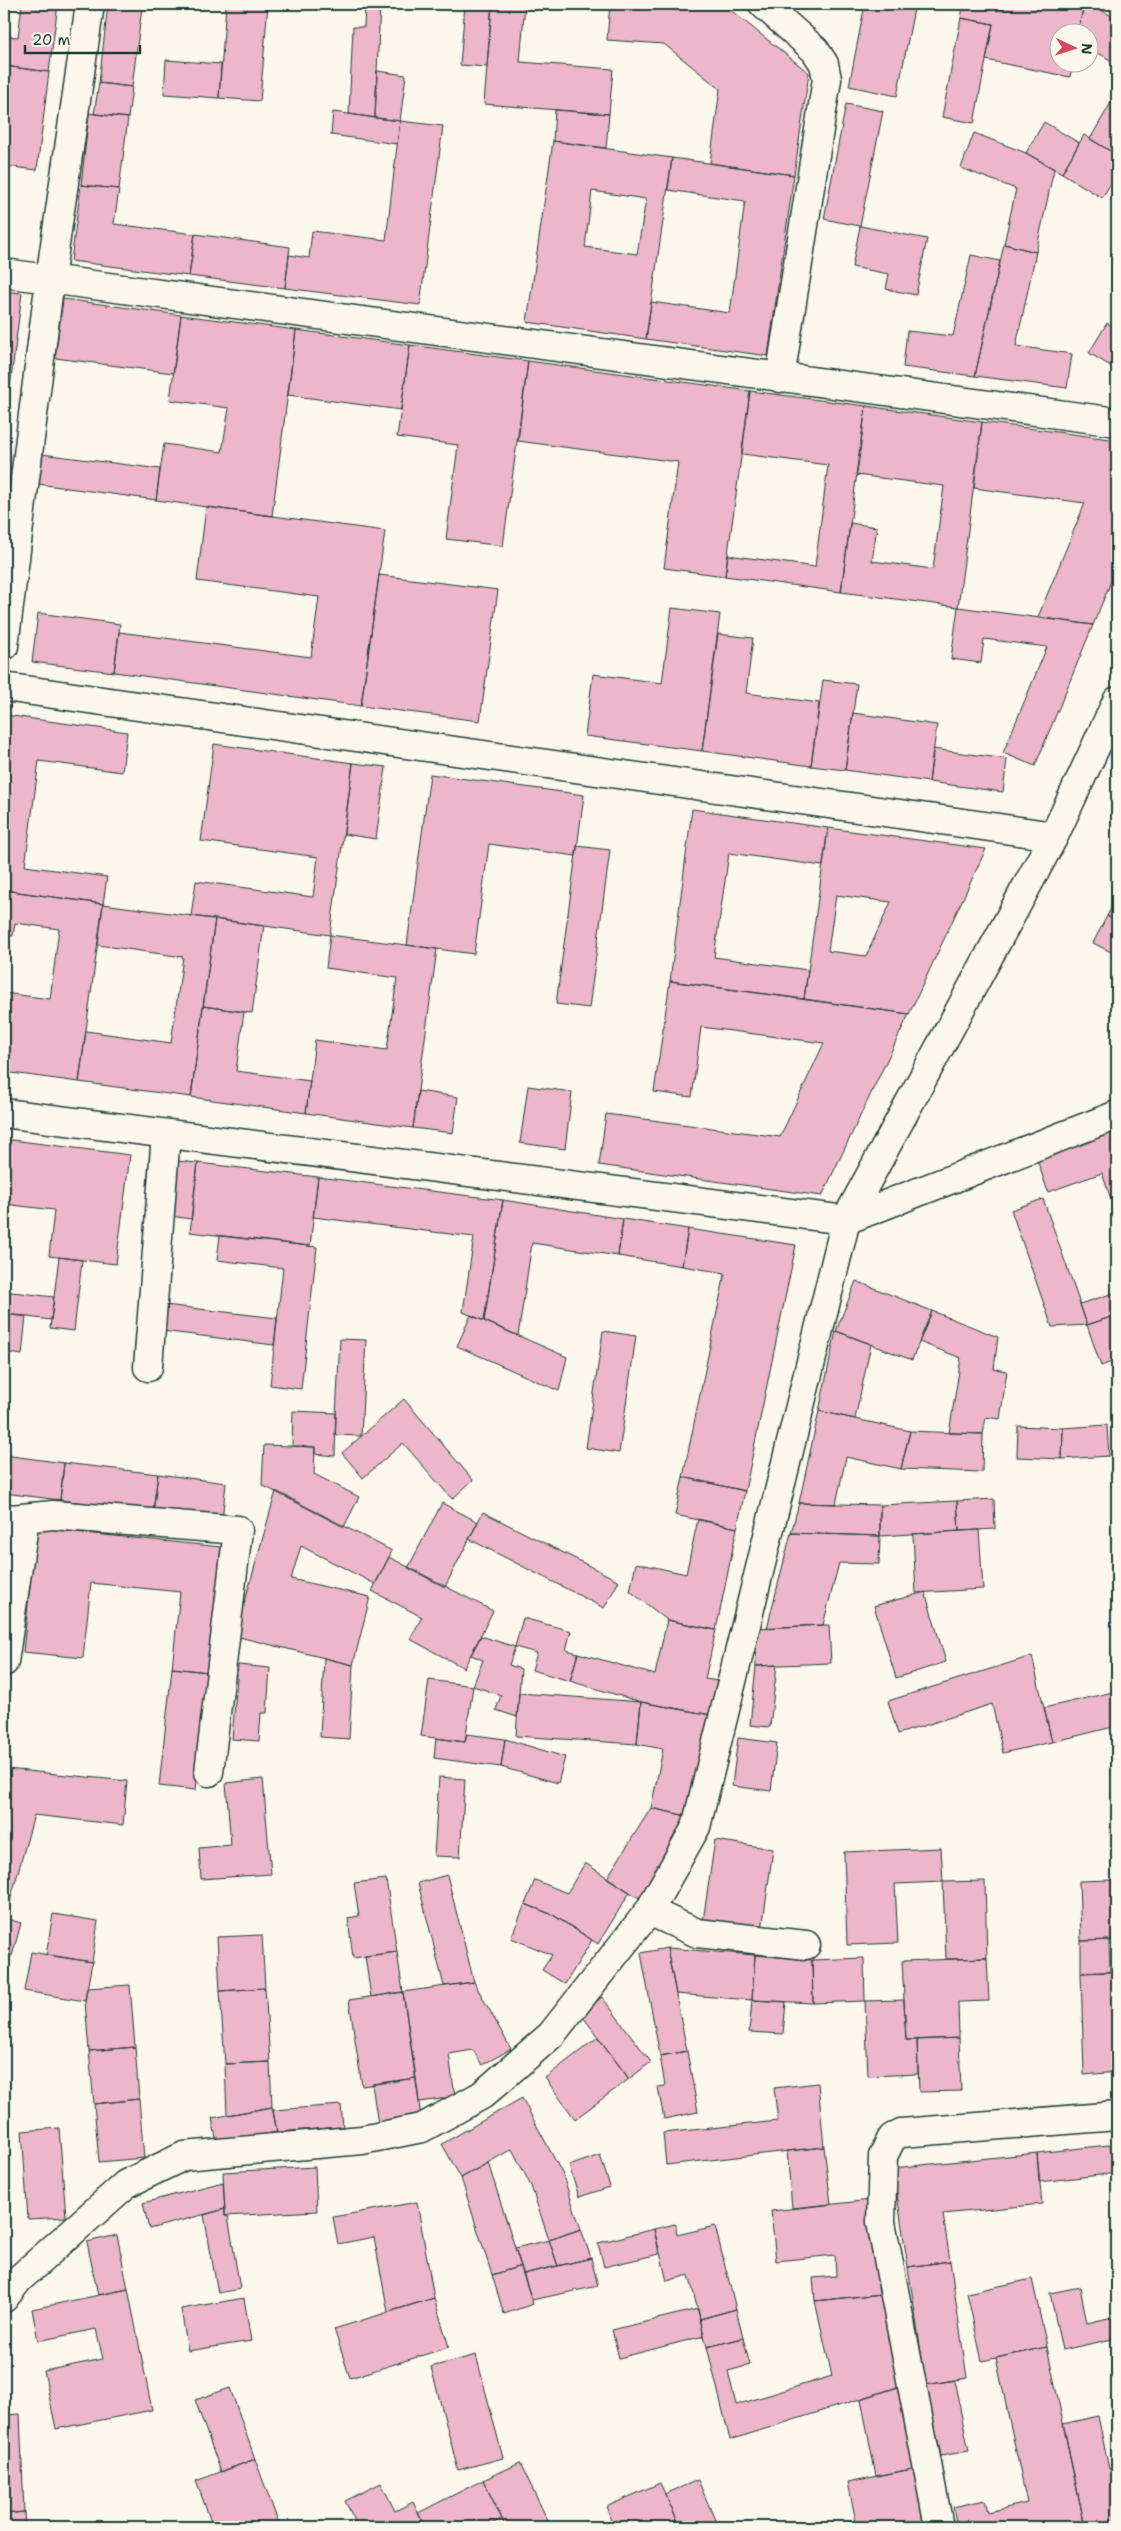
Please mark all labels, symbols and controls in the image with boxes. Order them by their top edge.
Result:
scale bar [25,22,140,54]
north arrow [1048,22,1098,72]
text: 20 m [32,30,71,50]
text: N [1078,43,1096,55]

